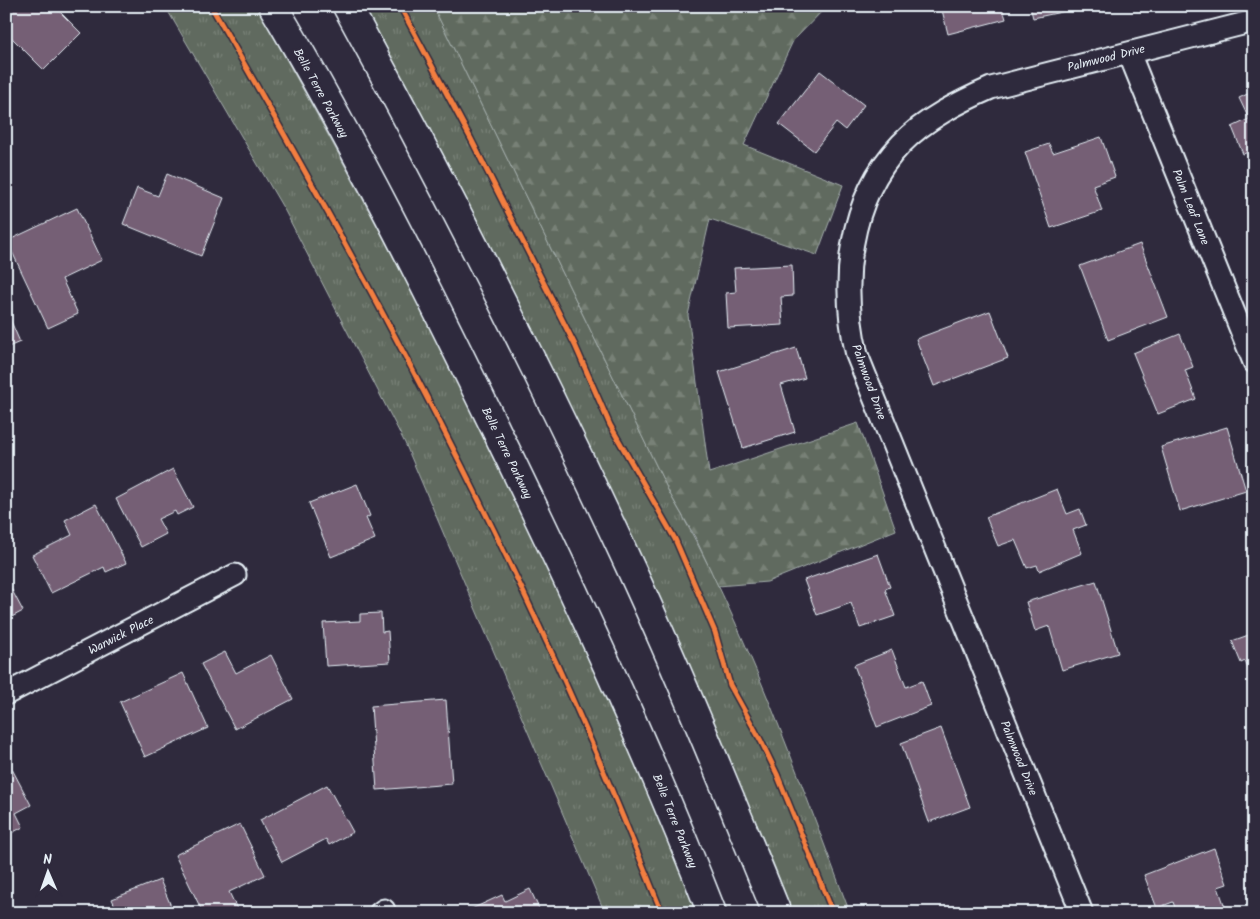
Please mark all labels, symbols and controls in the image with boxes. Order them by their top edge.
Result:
street label: Palmwood Drive [1065,40,1148,77]
street label: Belle Terre Parkway [288,45,353,142]
street label: Palm Leaf Lane [1167,166,1215,249]
street label: Palmwood Drive [846,342,891,423]
street label: Belle Terre Parkway [476,404,537,503]
street label: Warwick Place [85,610,158,660]
street label: Palmwood Drive [995,718,1042,799]
street label: Belle Terre Parkway [647,771,702,872]
north arrow [22,846,72,896]
text: N [43,849,53,871]

